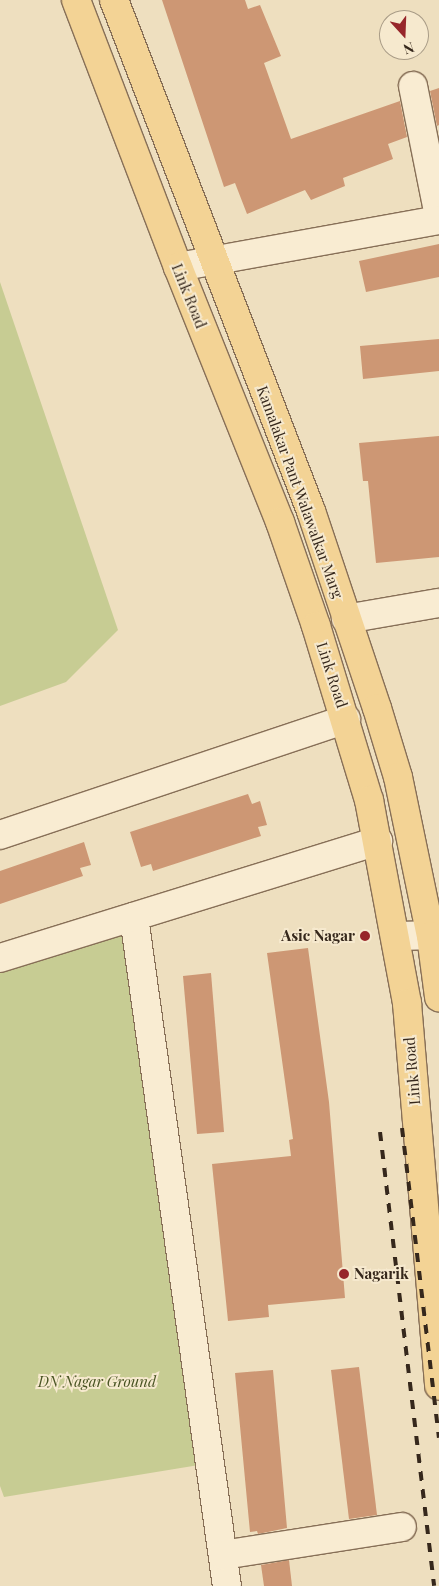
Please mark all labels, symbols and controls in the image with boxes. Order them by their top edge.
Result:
north arrow [379,10,429,60]
text: N [401,38,417,59]
street label: Link Road [168,261,210,331]
street label: Kamalakar Pant Walawalkar Marg [253,383,347,601]
street label: Link Road [313,640,351,710]
place label: Asic Nagar [281,927,355,945]
marker: Asic Nagar [359,930,371,942]
street label: Link Road [400,1036,424,1106]
place label: Nagarik [354,1265,409,1283]
marker: Nagarik [338,1268,350,1280]
park label: DN Nagar Ground [38,1373,156,1391]

